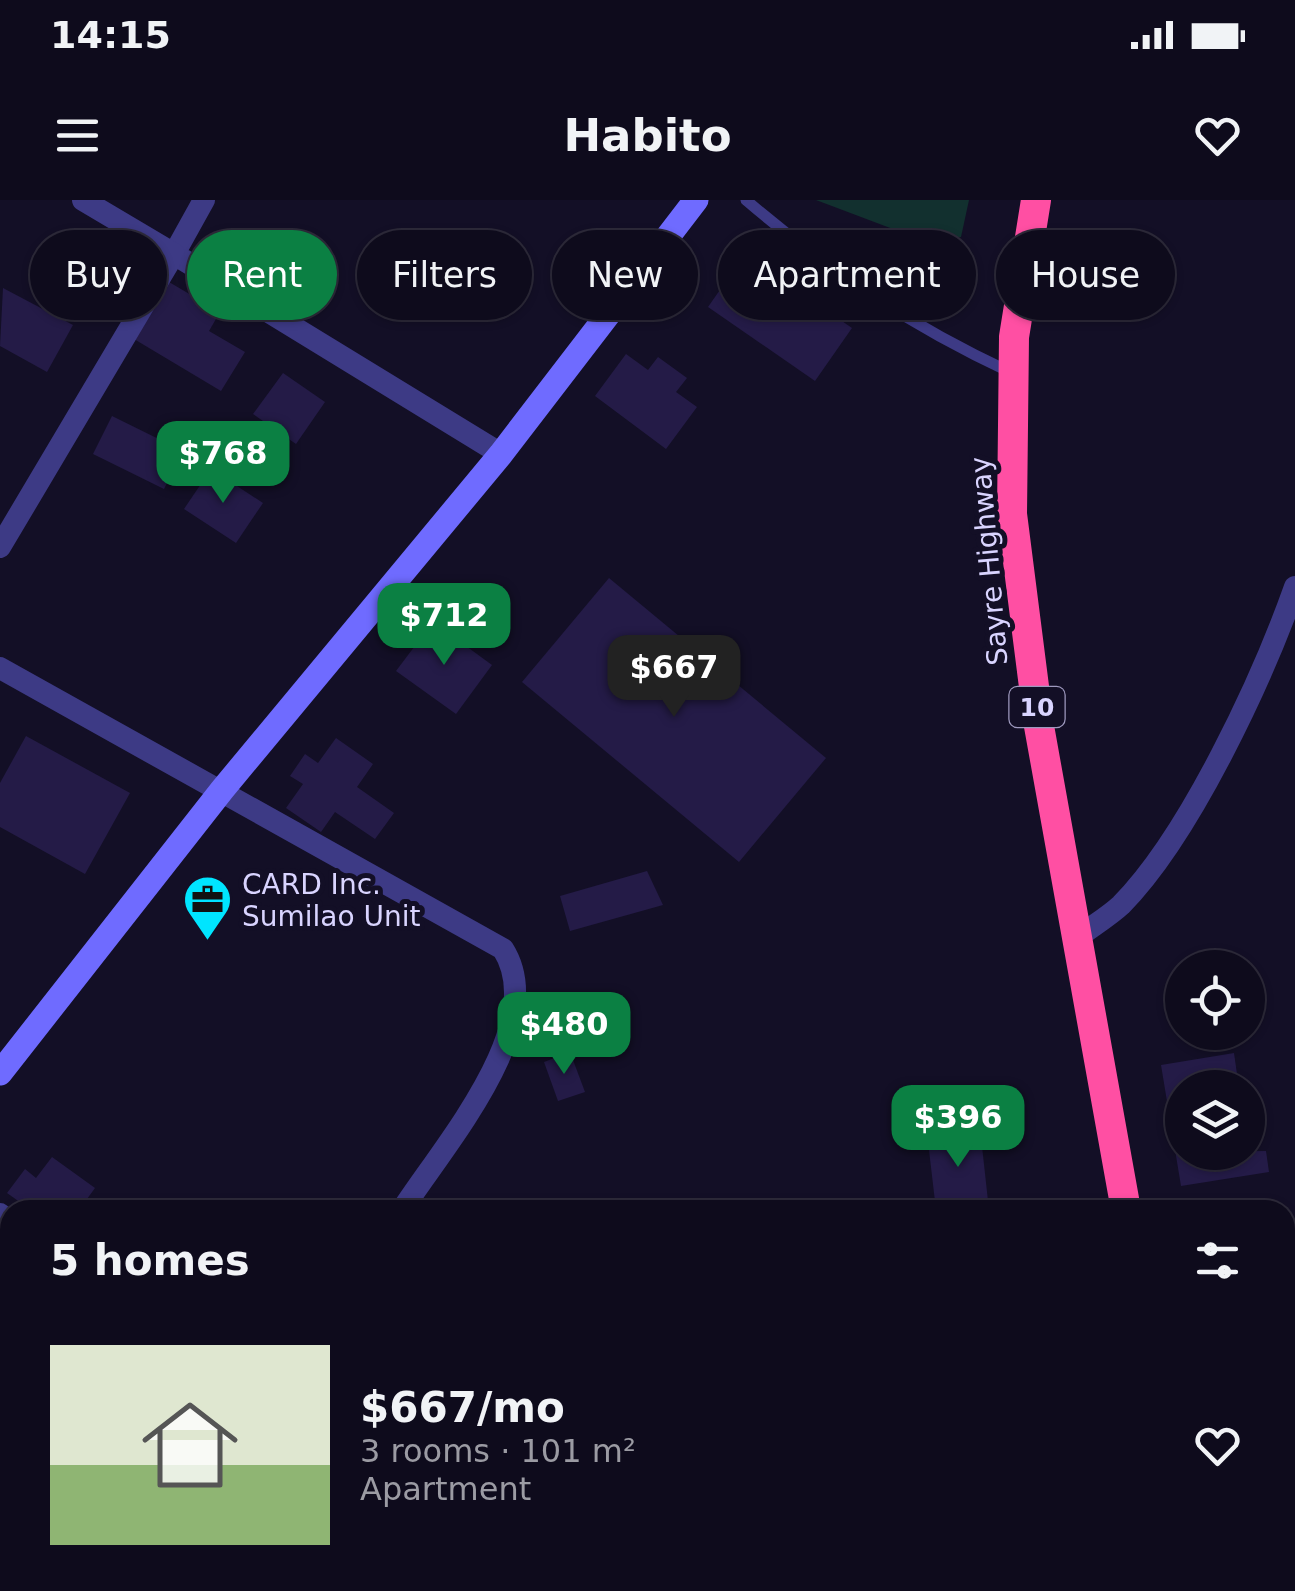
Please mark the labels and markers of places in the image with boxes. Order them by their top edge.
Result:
pin: $768 [164,421,282,506]
pin: $712 [385,583,503,668]
pin: $667 [615,635,733,720]
place label: CARD Inc. Sumilao Unit [242,868,421,933]
office icon: CARD Inc. Sumilao Unit [181,874,233,942]
pin: $480 [505,992,623,1077]
pin: $396 [899,1085,1017,1170]

